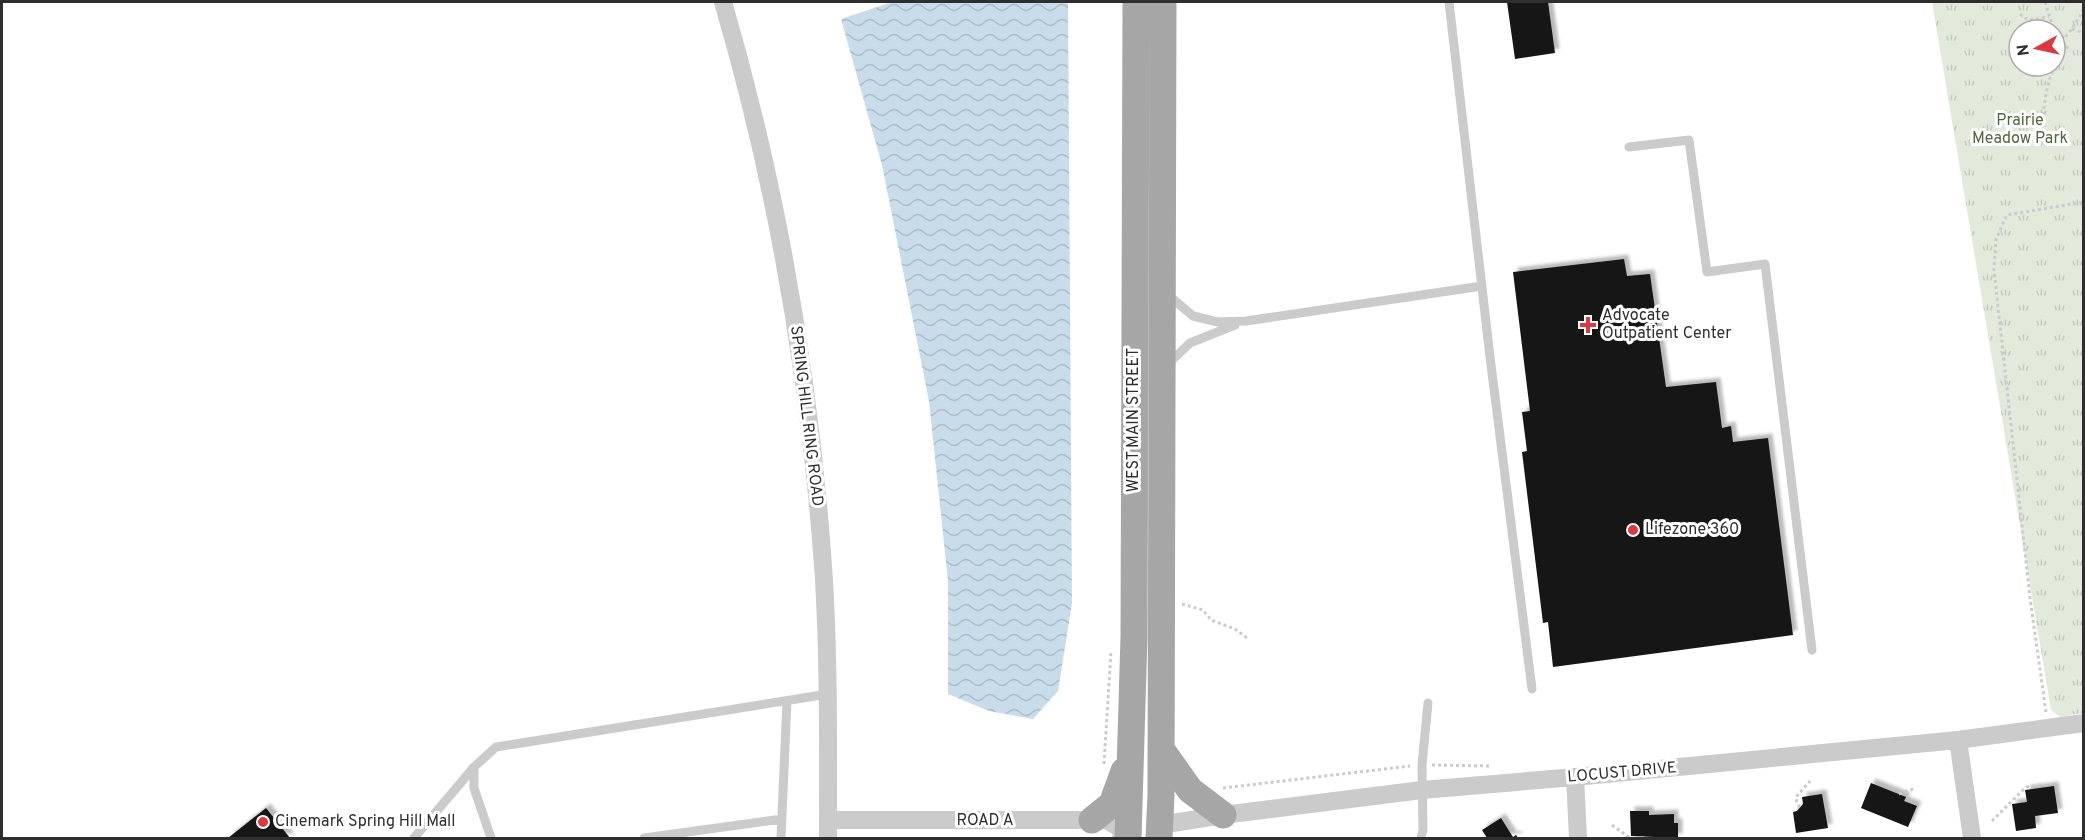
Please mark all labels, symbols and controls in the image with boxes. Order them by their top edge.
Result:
north arrow [2007,18,2067,78]
text: N [2013,43,2035,57]
park label: Prairie Meadow Park [1972,111,2068,149]
place label: Advocate Outpatient Center [1602,306,1732,344]
marker: Advocate Outpatient Center [1579,316,1597,334]
street label: SPRING HILL RING ROAD [785,324,827,508]
street label: WEST MAIN STREET [1124,348,1144,492]
place label: Lifezone 360 [1645,520,1739,540]
marker: Lifezone 360 [1626,523,1640,537]
street label: LOCUST DRIVE [1567,758,1677,788]
street label: ROAD A [956,811,1014,831]
place label: Cinemark Spring Hill Mall [275,812,455,832]
marker: Cinemark Spring Hill Mall [256,815,270,829]

